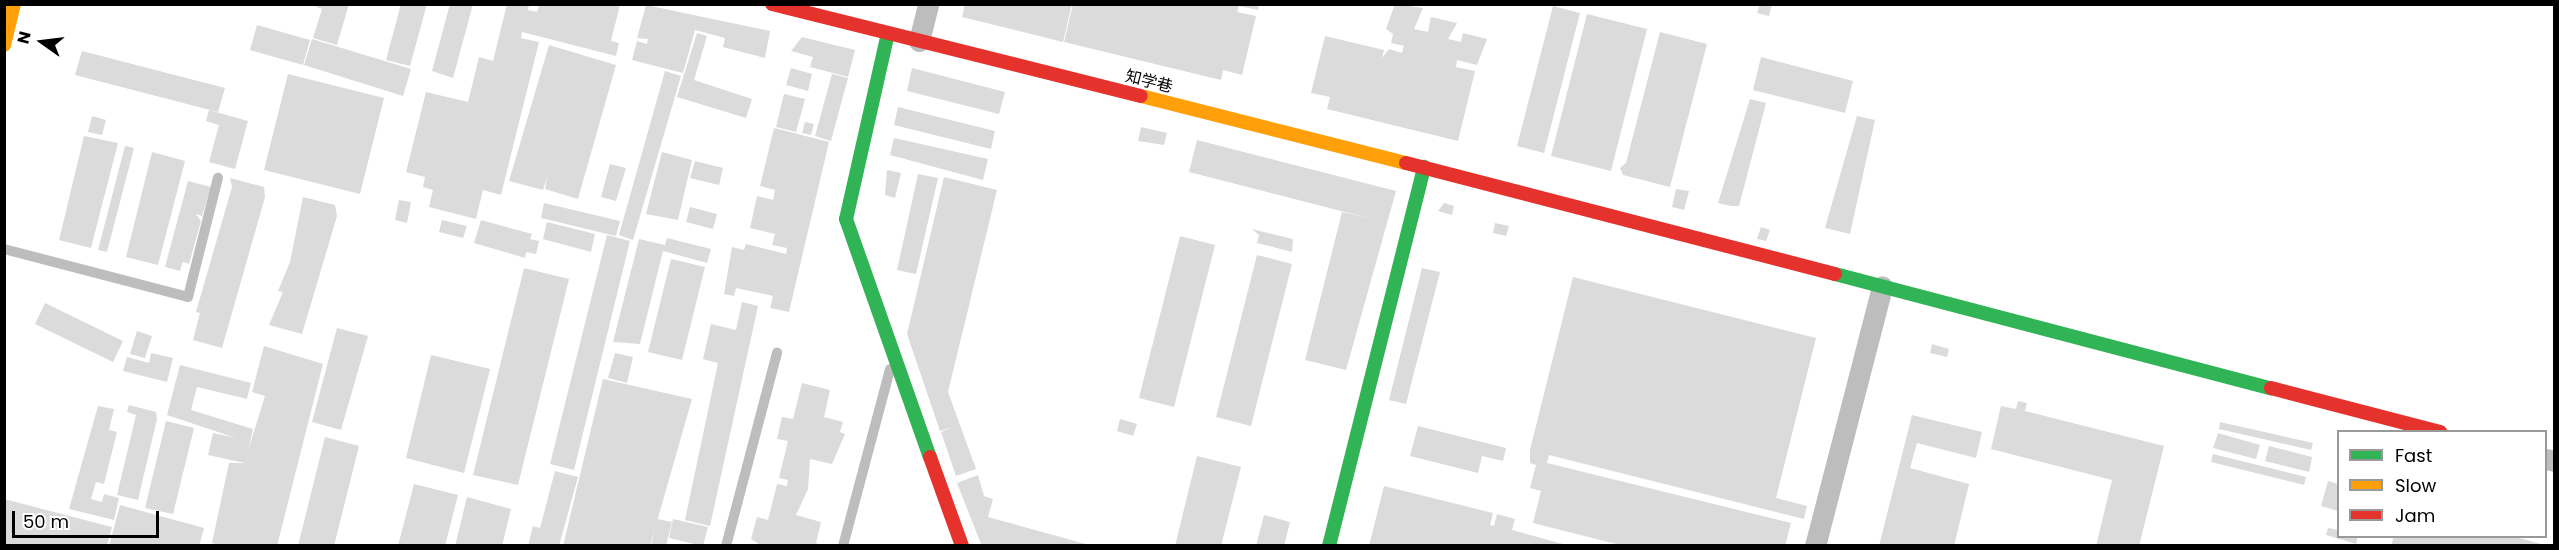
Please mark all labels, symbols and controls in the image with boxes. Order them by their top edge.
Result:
north arrow [12,12,72,72]
text: N [11,29,37,46]
street label: 知学巷 [1123,67,1175,97]
legend [2337,430,2547,538]
text: Fast [2395,443,2432,468]
text: Slow [2395,473,2436,498]
scale bar [15,499,162,537]
text: Jam [2395,503,2435,528]
text: 50 m [23,509,69,534]

